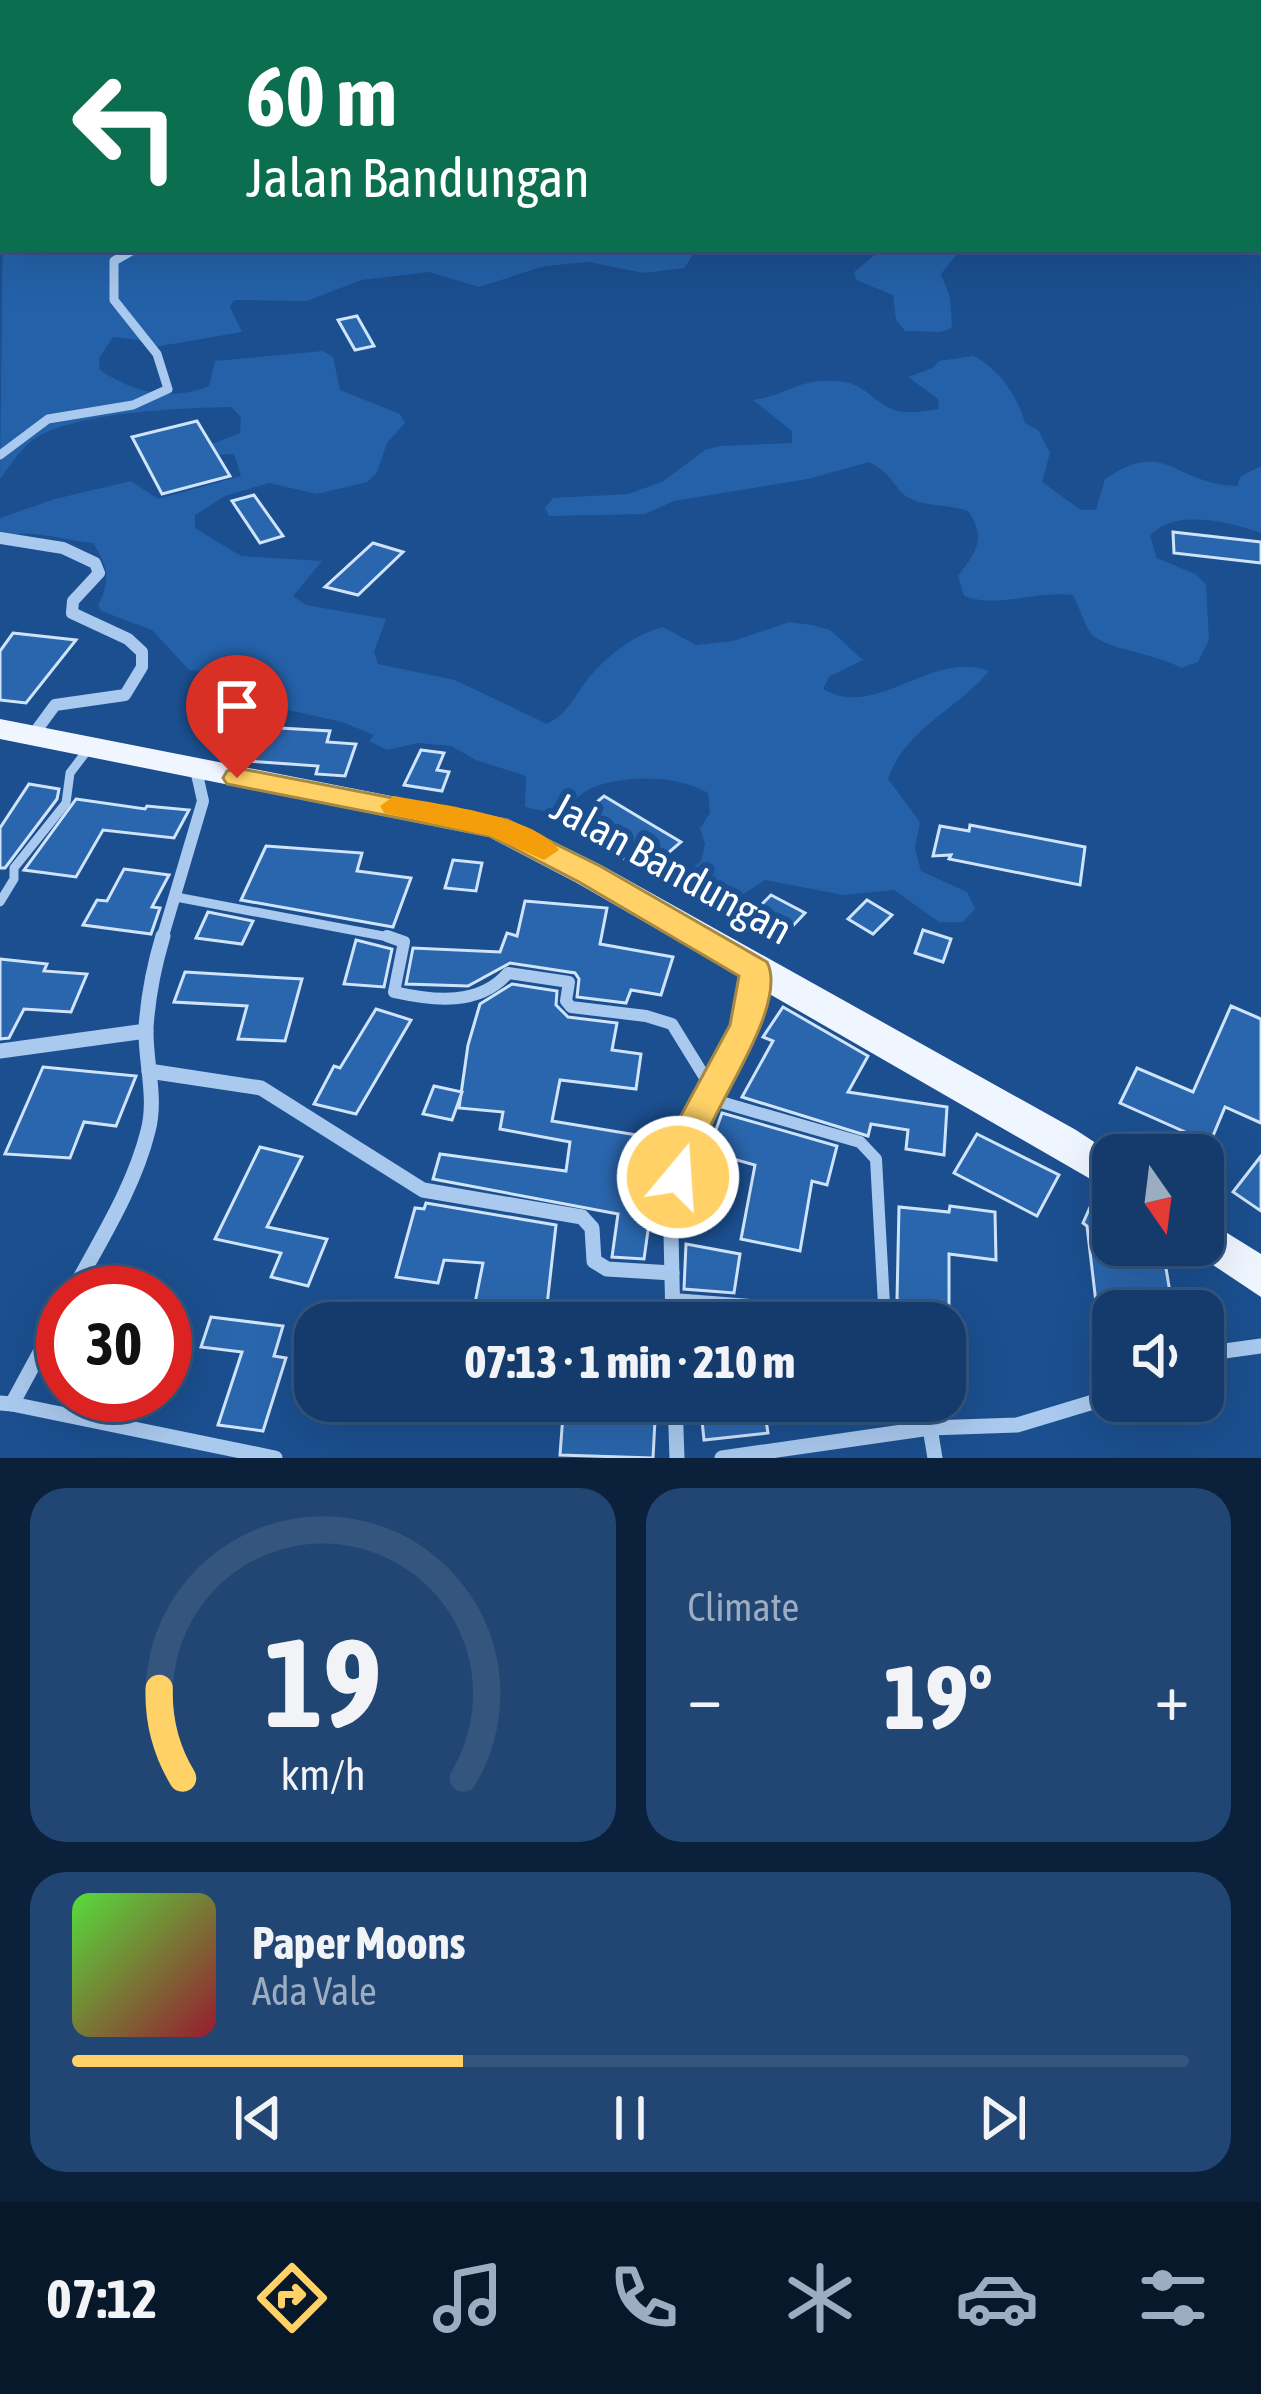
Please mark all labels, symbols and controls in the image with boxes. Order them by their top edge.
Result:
icon: left [48,48,204,204]
text: 60 m [246,48,397,144]
text: Jalan Bandungan [246,147,590,208]
pin [186,655,288,778]
icon: arrive [204,673,270,739]
street label: Jalan Bandungan [543,782,801,954]
position arrow [615,1114,741,1240]
north arrow [1092,1134,1224,1266]
map controls [1092,1134,1224,1422]
speed limit sign: 30 [36,1266,192,1422]
button: sound [1092,1290,1224,1422]
text: 07:13 · 1 min · 210 m [465,1336,795,1388]
text: Climate [688,1585,799,1629]
text: 19 [264,1610,381,1753]
text: 19° [884,1645,993,1748]
text: − [688,1658,722,1734]
text: + [1155,1658,1189,1734]
text: km/h [280,1750,365,1799]
text: Paper Moons [252,1917,465,1969]
text: Ada Vale [252,1969,377,2013]
icon: previous [225,2085,291,2151]
icon: pause [597,2085,663,2151]
icon: next [970,2085,1036,2151]
icon: directions [250,2256,334,2340]
icon: music [426,2256,510,2340]
icon: phone [602,2256,686,2340]
icon: climate [778,2256,862,2340]
icon: car [955,2256,1039,2340]
icon: filters [1131,2256,1215,2340]
text: 07:12 [46,2268,157,2329]

